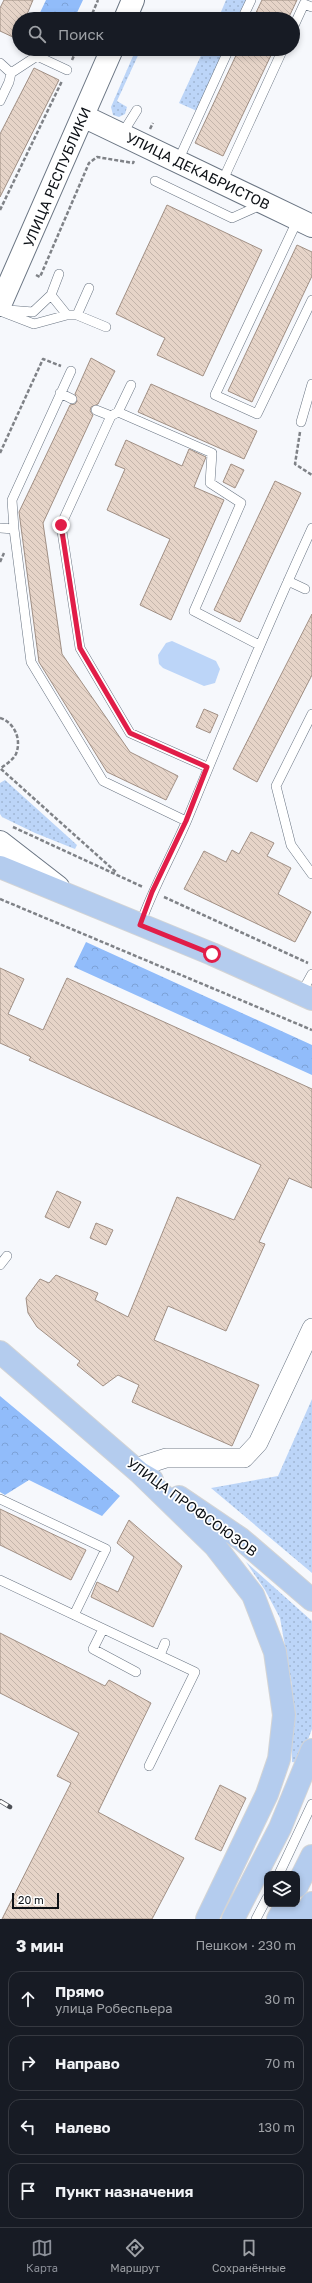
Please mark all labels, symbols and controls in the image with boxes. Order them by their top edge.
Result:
search box [12,12,300,56]
icon: search [26,23,48,45]
text: Поиск [58,25,104,43]
street label: УЛИЦА РЕСПУБЛИКИ [19,104,94,249]
street label: УЛИЦА ДЕКАБРИСТОВ [124,128,273,213]
route end [52,516,70,534]
route start [203,945,221,963]
street label: УЛИЦА ПРОФСОЮЗОВ [124,1454,261,1560]
map controls [264,1871,300,1907]
button: layers [264,1871,300,1907]
scale bar [12,1891,59,1910]
text: 20 m [18,1893,44,1906]
text: 3 мин [16,1935,64,1956]
text: Пешком · 230 m [195,1937,296,1953]
text: Прямо [55,1982,104,2000]
icon: ahead [17,1988,39,2010]
text: 30 m [265,1991,295,2007]
text: улица Робеспьера [55,2000,173,2016]
icon: right [17,2052,39,2074]
text: Направо [55,2054,120,2072]
text: 70 m [265,2055,295,2071]
icon: left [17,2116,39,2138]
text: Налево [55,2118,111,2136]
text: 130 m [258,2119,295,2135]
icon: arrive [17,2180,39,2202]
text: Пункт назначения [55,2182,193,2200]
tab: Карта [26,2237,58,2274]
tab: Маршрут [110,2237,160,2274]
tab: Сохранённые [212,2237,286,2274]

